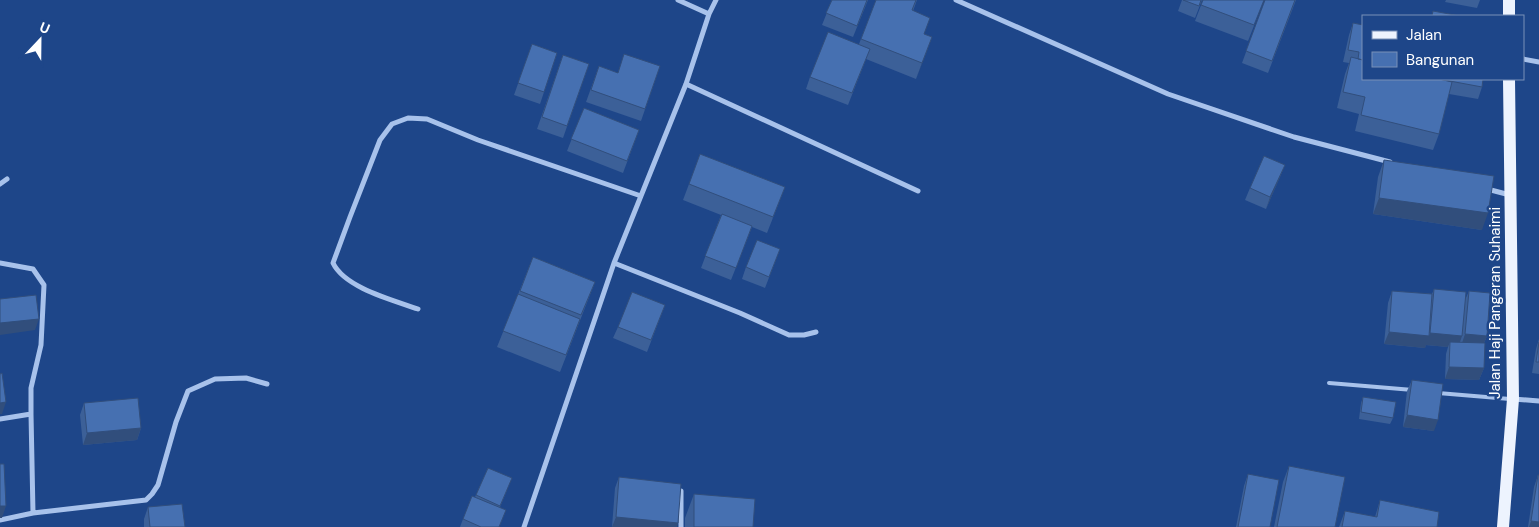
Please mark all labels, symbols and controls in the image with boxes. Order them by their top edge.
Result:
north arrow [15,15,65,65]
legend [1362,15,1524,80]
text: U [37,18,53,38]
text: Jalan [1406,25,1442,45]
text: Bangunan [1406,50,1474,70]
street label: Jalan Haji Pangeran Suhaimi [1485,207,1505,399]

